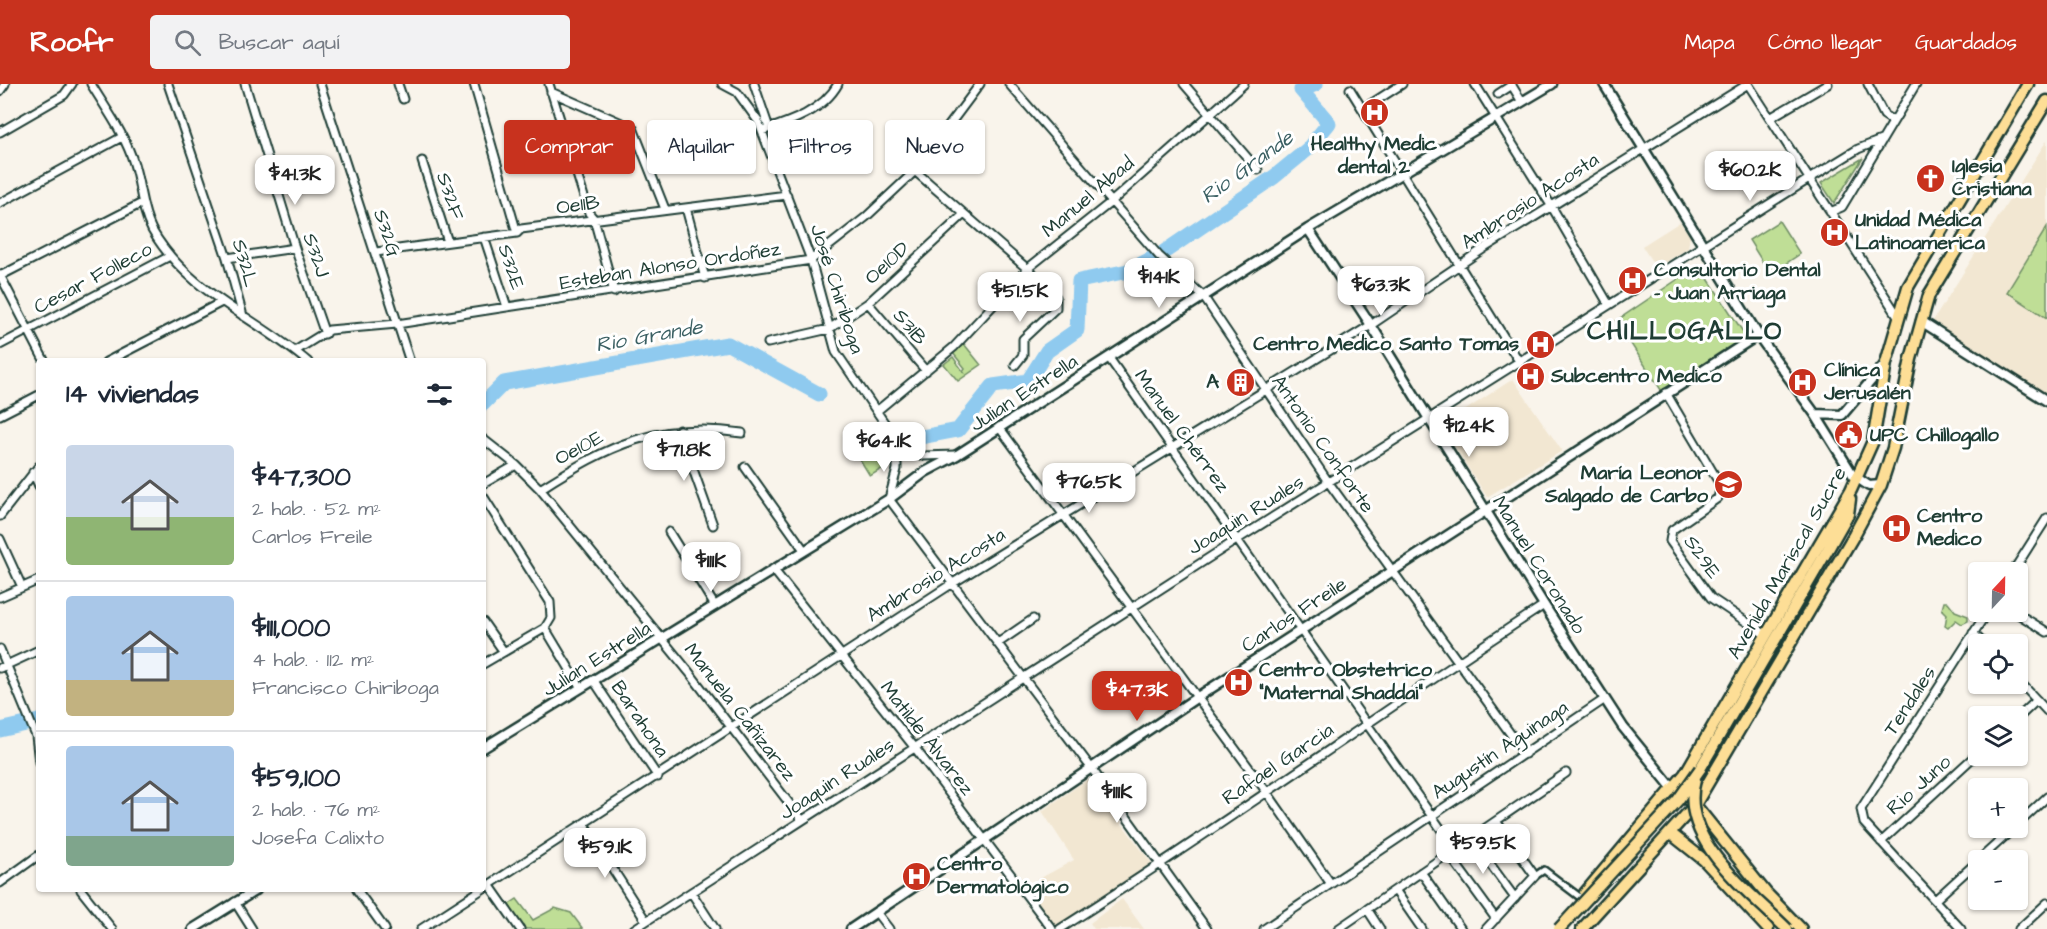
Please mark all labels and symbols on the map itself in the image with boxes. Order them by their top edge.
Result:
hospital icon: Healthy Medic dental 2 [1358,97,1390,129]
water label: Rio Grande [1195,123,1300,210]
place label: Healthy Medic dental 2 [1311,130,1438,181]
street label: Ambrosio Acosta [1456,146,1604,256]
street label: Manuel Abad [1036,150,1140,244]
pin: $60.2K [1701,151,1799,202]
place label: Iglesia Cristiana [1952,152,2033,203]
pin: $41.3K [246,155,344,206]
church icon: Iglesia Cristiana [1915,162,1947,194]
street label: S32F [429,169,471,223]
street label: Oe11B [554,188,602,222]
street label: S32G [366,206,408,260]
place label: Unidad Médica Latinoamerica [1855,206,1986,257]
hospital icon: Unidad Médica Latinoamerica [1818,216,1850,248]
street label: José Chiriboga [802,221,871,358]
street label: S32J [295,229,337,281]
street label: Cesar Folleco [29,235,157,321]
street label: Esteban Alonso Ordoñez [558,235,783,297]
street label: Oe10D [858,235,916,291]
street label: S32L [225,236,265,290]
street label: S32E [491,241,532,294]
place label: Consultorio Dental - Juan Arriaga [1654,256,1821,308]
pin: $141K [1117,258,1201,309]
hospital icon: Consultorio Dental - Juan Arriaga [1617,265,1649,297]
pin: $63.3K [1332,266,1430,317]
pin: $51.5K [971,272,1069,323]
street label: S31B [886,303,934,351]
water label: Rio Grande [593,312,706,360]
district label: CHILLOGALLO [1587,313,1783,349]
hospital icon: Centro Medico Santo Tomas [1524,328,1556,360]
place label: Centro Medico Santo Tomas [1253,330,1519,358]
street label: Julian Estrella [965,348,1083,438]
place label: Clínica Jerusalén [1823,356,1911,407]
hospital icon: Subcentro Medico [1514,360,1546,392]
place label: Subcentro Medico [1550,362,1722,390]
street label: Manuel Chérrez [1128,363,1236,499]
building icon: A [1224,366,1256,398]
hospital icon: Clínica Jerusalén [1787,366,1819,398]
place label: A [1206,368,1219,396]
street label: Antonio Conforte [1265,369,1381,519]
pin: $124K [1427,407,1511,458]
public building icon: UPC Chillogallo [1833,419,1865,451]
place label: UPC Chillogallo [1870,421,2000,450]
pin: $64.1K [835,422,933,473]
street label: Oe10E [550,424,608,472]
pin: $71.8K [635,431,733,482]
place label: María Leonor Salgado de Carbo [1544,459,1709,511]
street label: Avenida Mariscal Sucre [1720,462,1854,664]
pin: $76.5K [1040,463,1138,514]
street label: Joaquin Ruales [1183,468,1309,562]
school or university icon: María Leonor Salgado de Carbo [1713,469,1745,501]
street label: Manuel Coronado [1485,490,1593,640]
place label: Centro Medico [1917,502,1983,553]
hospital icon: Centro Medico [1880,512,1912,544]
street label: Ambrosio Acosta [861,521,1011,629]
street label: S29E [1677,530,1727,585]
pin: $111K [669,542,753,593]
north arrow [1968,562,2028,622]
street label: Carlos Freile [1236,570,1352,660]
street label: Julian Estrella [537,614,657,704]
street label: Manuela Cañizarez [677,637,803,787]
place label: Centro Obstetrico "Maternal Shaddai" [1259,656,1433,707]
street label: Tendales [1877,661,1943,741]
hospital icon: Centro Obstetrico "Maternal Shaddai" [1222,666,1254,698]
pin: $47.3K [1088,671,1186,722]
street label: Barahona [604,675,676,763]
street label: Matilde Álvarez [873,675,981,801]
street label: Augustín Aguinaga [1426,694,1575,807]
street label: Rafael Garcia [1217,716,1339,812]
street label: Joaquin Ruales [774,731,900,827]
street label: Rio Juno [1880,748,1958,822]
pin: $111K [1075,773,1159,824]
pin: $59.5K [1434,824,1532,875]
pin: $59.1K [556,828,654,879]
place label: Centro Dermatológico [937,850,1069,902]
hospital icon: Centro Dermatológico [900,860,932,892]

